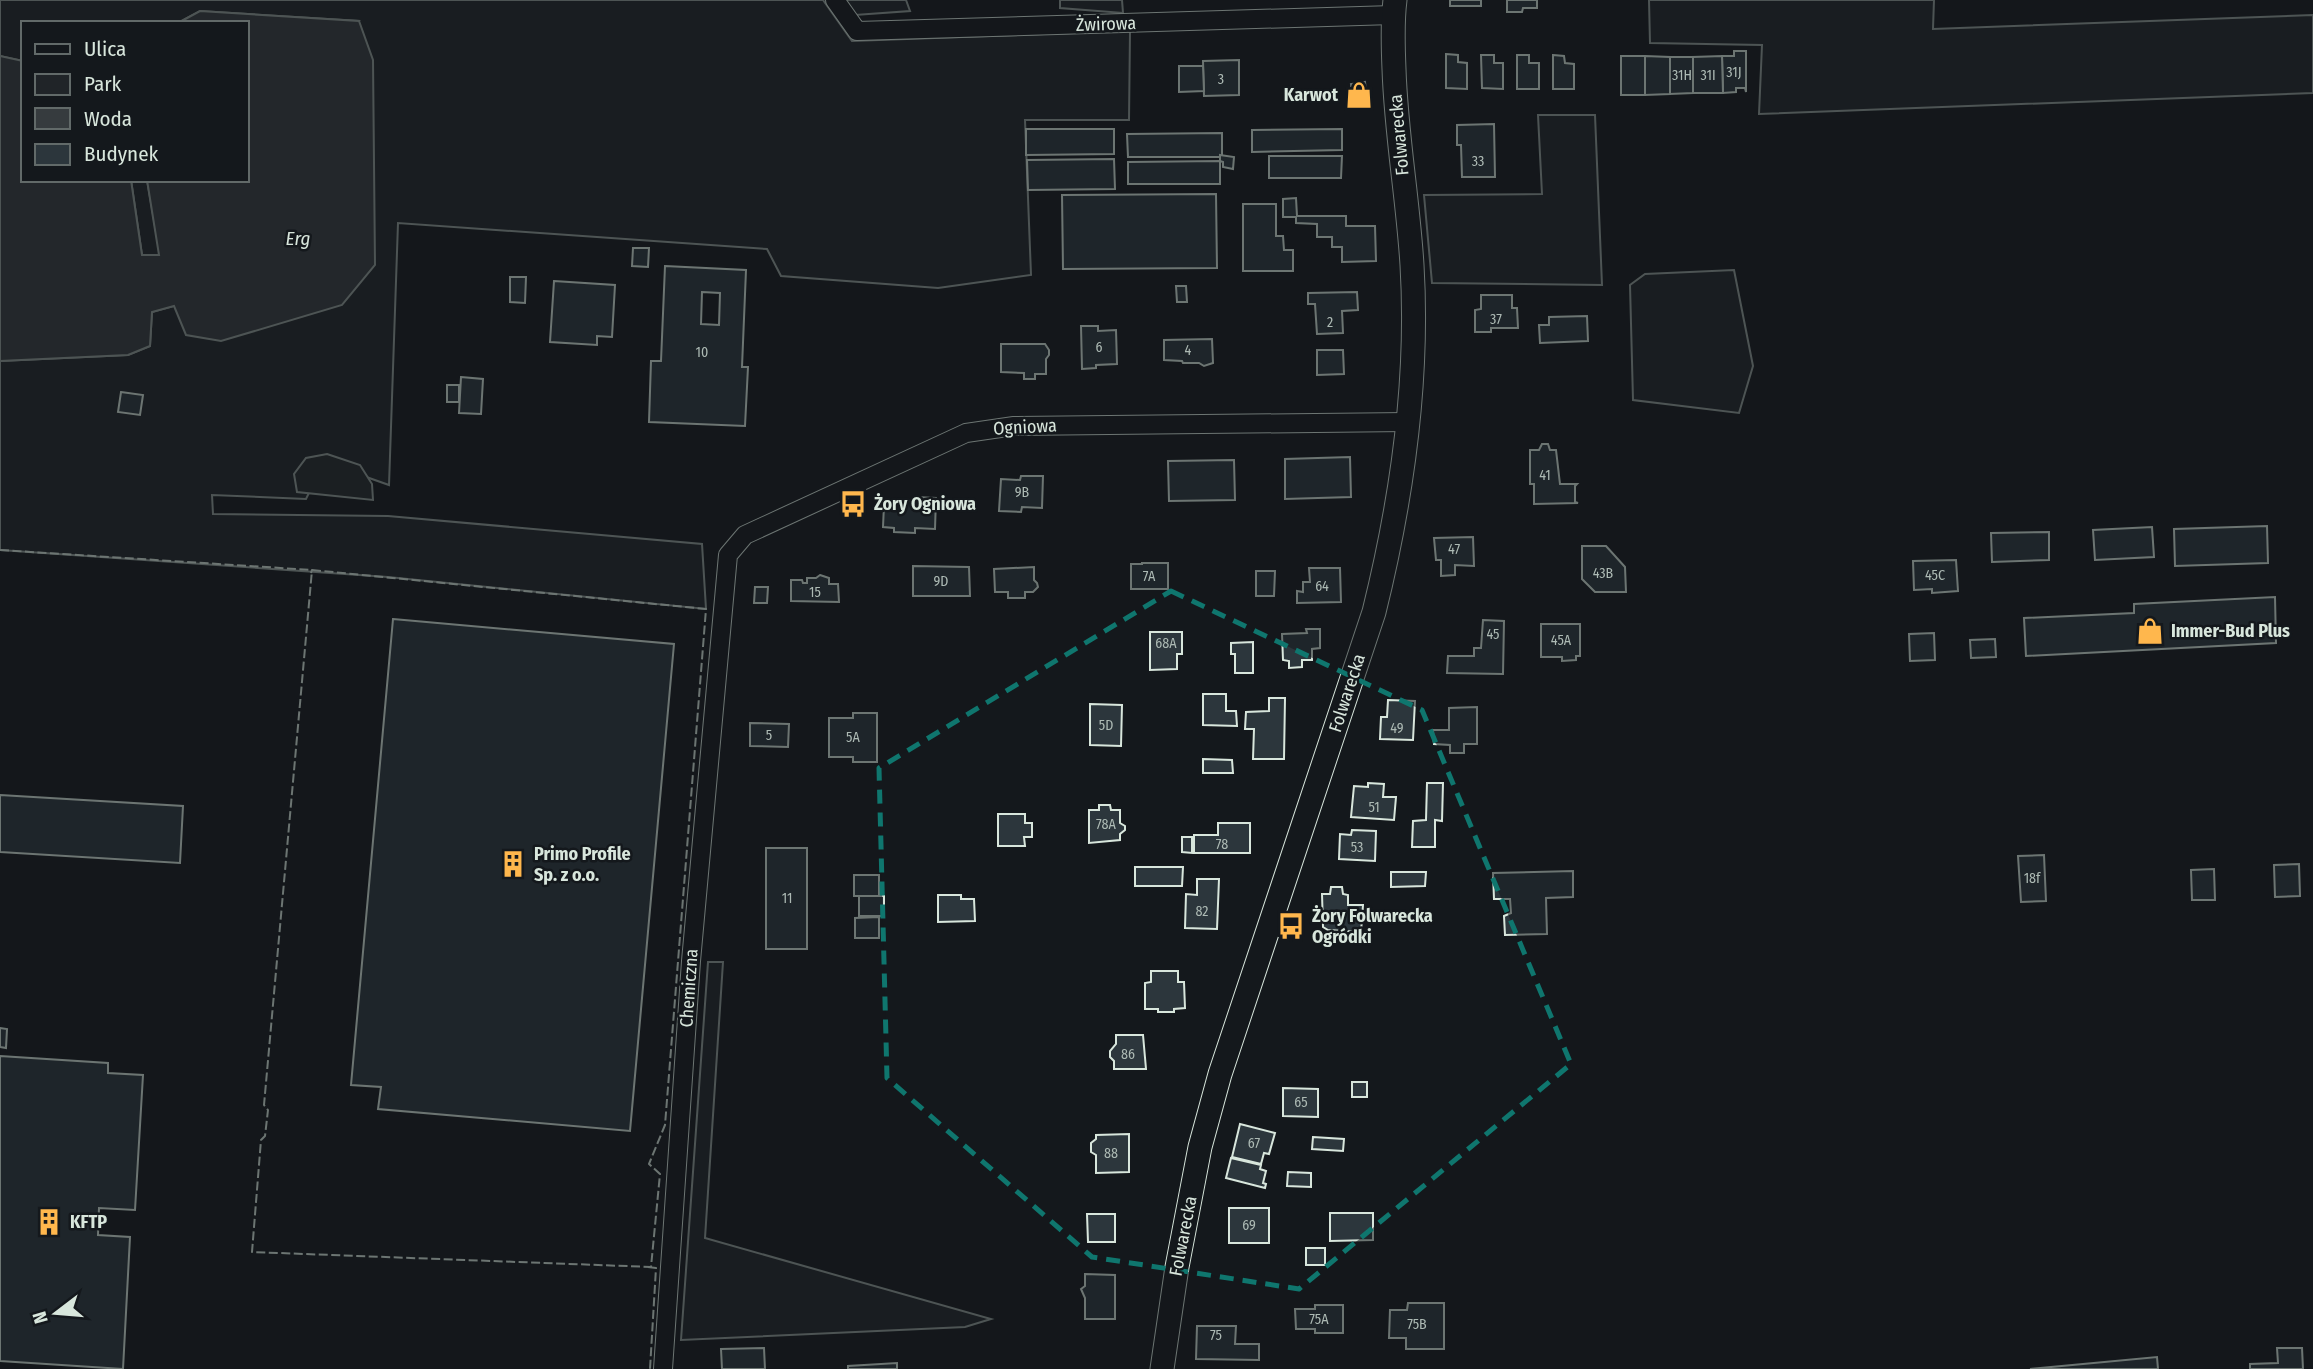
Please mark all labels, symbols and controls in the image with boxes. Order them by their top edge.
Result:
street label: Żwirowa [1076,12,1137,36]
legend [21,21,248,182]
text: Ulica [84,36,126,62]
house number: 31J [1726,64,1742,81]
house number: 31H [1672,67,1692,84]
house number: 31I [1700,67,1716,84]
text: Park [84,71,122,97]
house number: 3 [1218,71,1224,88]
shop icon: Karwot [1344,80,1374,110]
place label: Karwot [1284,84,1339,106]
street label: Folwarecka [1384,93,1413,176]
text: Woda [84,106,132,132]
text: Budynek [84,141,159,167]
house number: 33 [1472,153,1484,170]
water label: Erg [286,227,310,250]
house number: 37 [1490,311,1502,328]
house number: 2 [1327,314,1333,331]
house number: 6 [1096,339,1103,356]
house number: 4 [1185,342,1192,359]
house number: 10 [696,344,708,361]
street label: Ogniowa [993,414,1058,440]
house number: 41 [1539,467,1551,484]
house number: 9B [1015,484,1030,501]
bus stop icon: Żory Ogniowa [838,489,868,519]
place label: Żory Ogniowa [874,493,976,515]
house number: 47 [1448,541,1460,558]
house number: 43B [1593,565,1614,582]
house number: 45C [1925,567,1945,584]
house number: 7A [1143,568,1156,585]
house number: 9D [934,573,948,590]
house number: 64 [1315,578,1329,595]
house number: 15 [809,584,821,601]
shop icon: Immer-Bud Plus [2135,616,2165,646]
place label: Immer-Bud Plus [2171,620,2290,642]
house number: 45 [1486,626,1500,643]
house number: 45A [1551,632,1572,649]
house number: 68A [1155,635,1177,652]
street label: Folwarecka [1324,651,1370,735]
house number: 5D [1099,717,1113,734]
house number: 49 [1390,720,1404,737]
house number: 5 [766,727,772,744]
house number: 5A [846,729,861,746]
house number: 51 [1368,799,1380,816]
house number: 78A [1096,816,1117,833]
house number: 78 [1216,836,1228,853]
house number: 53 [1351,839,1363,856]
place label: Primo Profile Sp. z o.o. [534,843,631,886]
building icon: Primo Profile Sp. z o.o. [498,849,528,879]
house number: 18f [2024,870,2042,887]
house number: 11 [782,890,792,907]
house number: 82 [1195,903,1209,920]
place label: Żory Folwarecka Ogródki [1312,905,1433,948]
bus stop icon: Żory Folwarecka Ogródki [1276,911,1306,941]
street label: Chemiczna [675,948,703,1028]
house number: 86 [1121,1046,1135,1063]
house number: 65 [1294,1094,1308,1111]
house number: 67 [1248,1135,1260,1152]
house number: 88 [1104,1145,1118,1162]
street label: Folwarecka [1164,1194,1202,1278]
building icon: KFTP [34,1207,64,1237]
place label: KFTP [70,1211,107,1233]
house number: 69 [1242,1217,1256,1234]
north arrow [21,1278,91,1348]
text: N [28,1309,53,1326]
house number: 75A [1309,1311,1329,1328]
house number: 75B [1407,1316,1427,1333]
house number: 75 [1210,1327,1222,1344]

